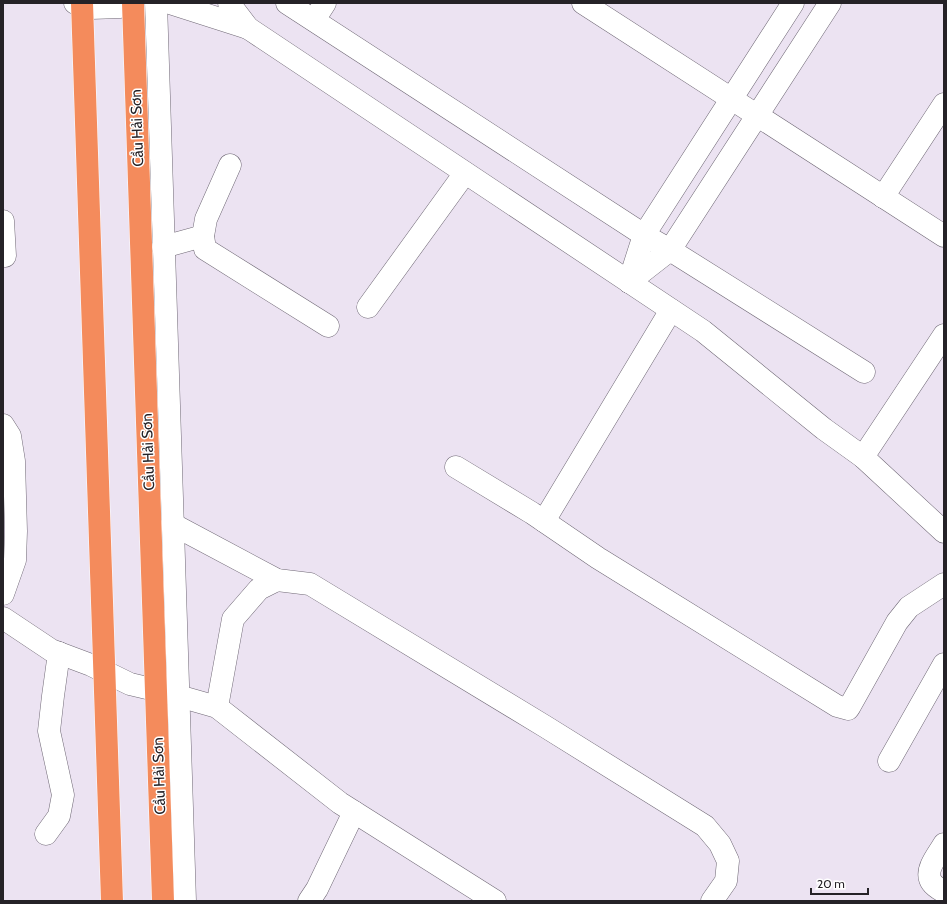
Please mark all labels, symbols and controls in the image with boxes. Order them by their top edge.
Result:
street label: Cầu Hải Sơn [127,89,147,167]
street label: Cầu Hải Sơn [138,413,158,491]
street label: Cầu Hải Sơn [149,737,169,815]
scale bar [811,870,868,896]
text: 20 m [817,876,845,891]

